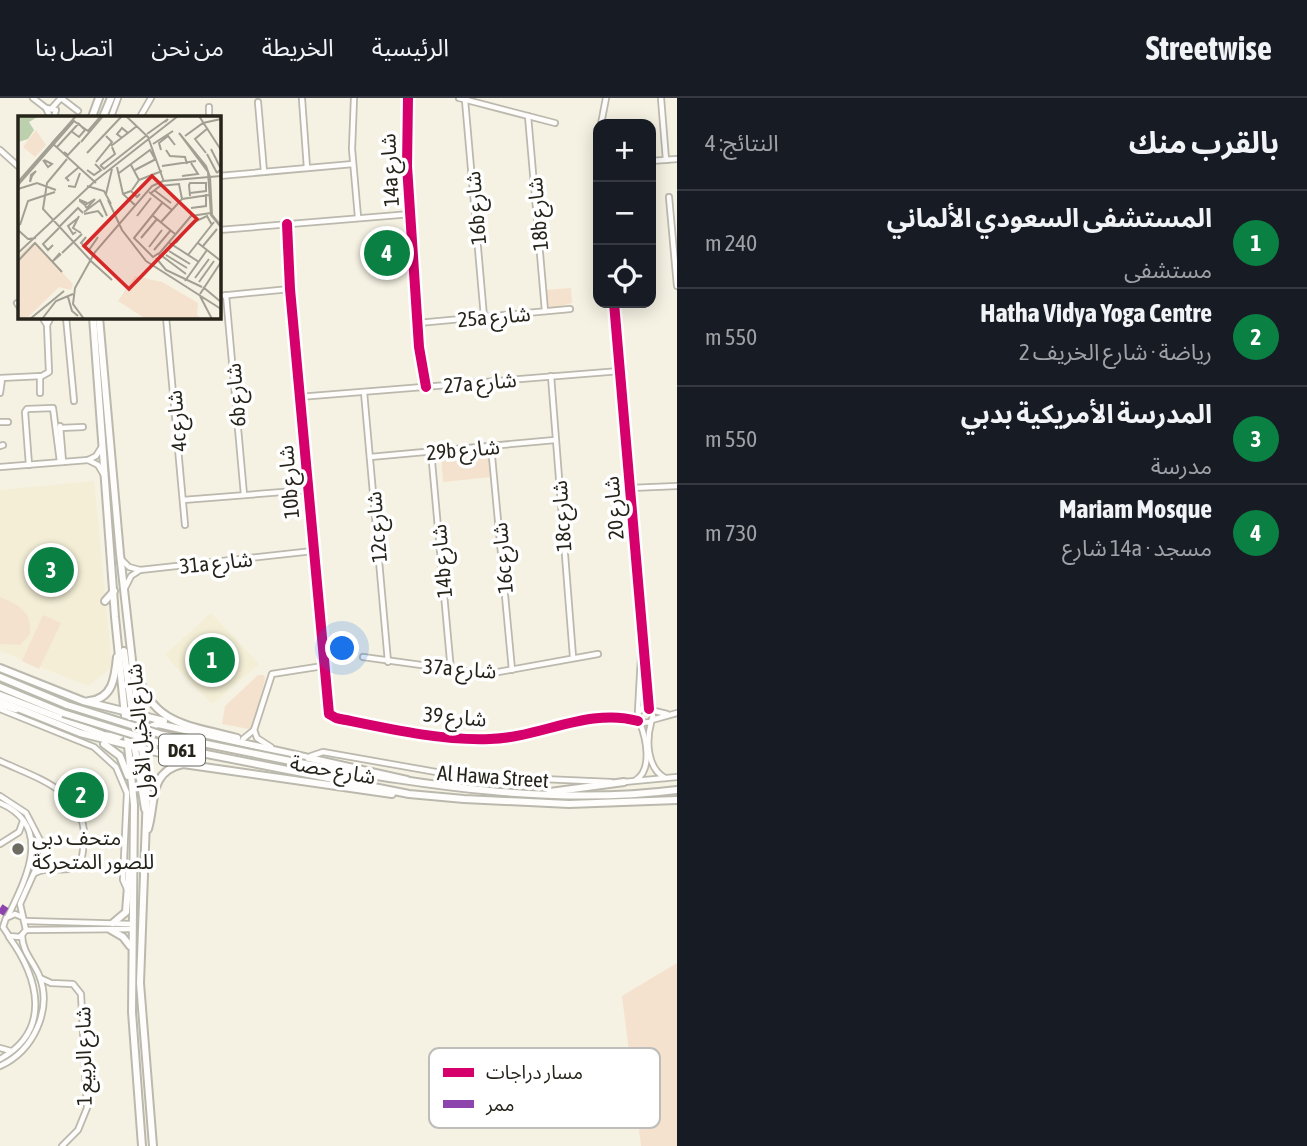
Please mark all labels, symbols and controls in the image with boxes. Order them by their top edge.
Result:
text: Streetwise [1146,29,1272,67]
text: اتصل بنا [35,34,113,61]
text: من نحن [151,34,224,61]
text: الخريطة [262,34,334,61]
text: الرئيسية [372,34,449,61]
inset map [18,116,220,318]
map controls [593,119,656,308]
button: + [593,119,656,182]
text: بالقرب منك [1129,125,1279,159]
text: النتائج: 4 [705,130,779,156]
street label: 14a شارع [375,133,407,207]
street label: 16b شارع [460,170,494,246]
street label: 18b شارع [522,176,556,252]
button: − [593,182,656,245]
text: المستشفى السعودي الألماني [887,203,1212,233]
pin: 4 [364,227,410,279]
text: 240 m [705,230,757,256]
text: 1 [1251,230,1261,256]
button: locate [593,245,656,308]
text: مستشفى [1124,257,1212,283]
text: Hatha Vidya Yoga Centre [980,298,1212,328]
street label: 25a شارع [456,301,532,335]
text: 550 m [705,324,757,350]
text: 2 [1251,324,1261,350]
text: رياضة · شارع الخريف 2 [1019,339,1212,365]
street label: 6b شارع [220,362,254,428]
street label: 27a شارع [442,367,518,401]
street label: 4c شارع [161,389,195,453]
text: المدرسة الأمريكية بدبي [961,399,1212,429]
text: 550 m [705,426,757,452]
text: 3 [1251,426,1261,452]
street label: 29b شارع [425,434,501,468]
street label: 10b شارع [273,444,307,520]
text: مدرسة [1151,453,1212,479]
street label: شارع 20 [598,475,632,541]
street label: 18c شارع [547,479,579,552]
street label: 12c شارع [361,490,395,564]
text: Mariam Mosque [1059,494,1212,524]
text: 730 m [705,520,757,546]
text: 4 [1251,520,1261,546]
street label: 16c شارع [487,521,521,595]
street label: 14b شارع [426,523,460,599]
text: مسجد · 14a شارع [1062,535,1212,561]
pin: 3 [28,544,74,596]
street label: 31a شارع [178,546,254,582]
your location [325,631,359,665]
pin: 1 [189,634,235,686]
street label: 37a شارع [422,653,497,687]
street label: شارع الخيل الأول [121,662,161,799]
street label: شارع 39 [422,701,488,735]
road number: D61 [159,734,205,765]
street label: شارع حصة [288,750,378,792]
street label: Al Hawa Street [436,760,550,792]
pin: 2 [58,769,104,821]
place label: متحف دبي للصور المتحركة [32,825,154,874]
marker: متحف دبي للصور المتحركة [10,841,26,857]
street label: شارع الربيع 1 [70,1006,100,1106]
legend [429,1048,660,1128]
text: مسار دراجات [486,1061,583,1084]
text: ممر [485,1093,514,1116]

